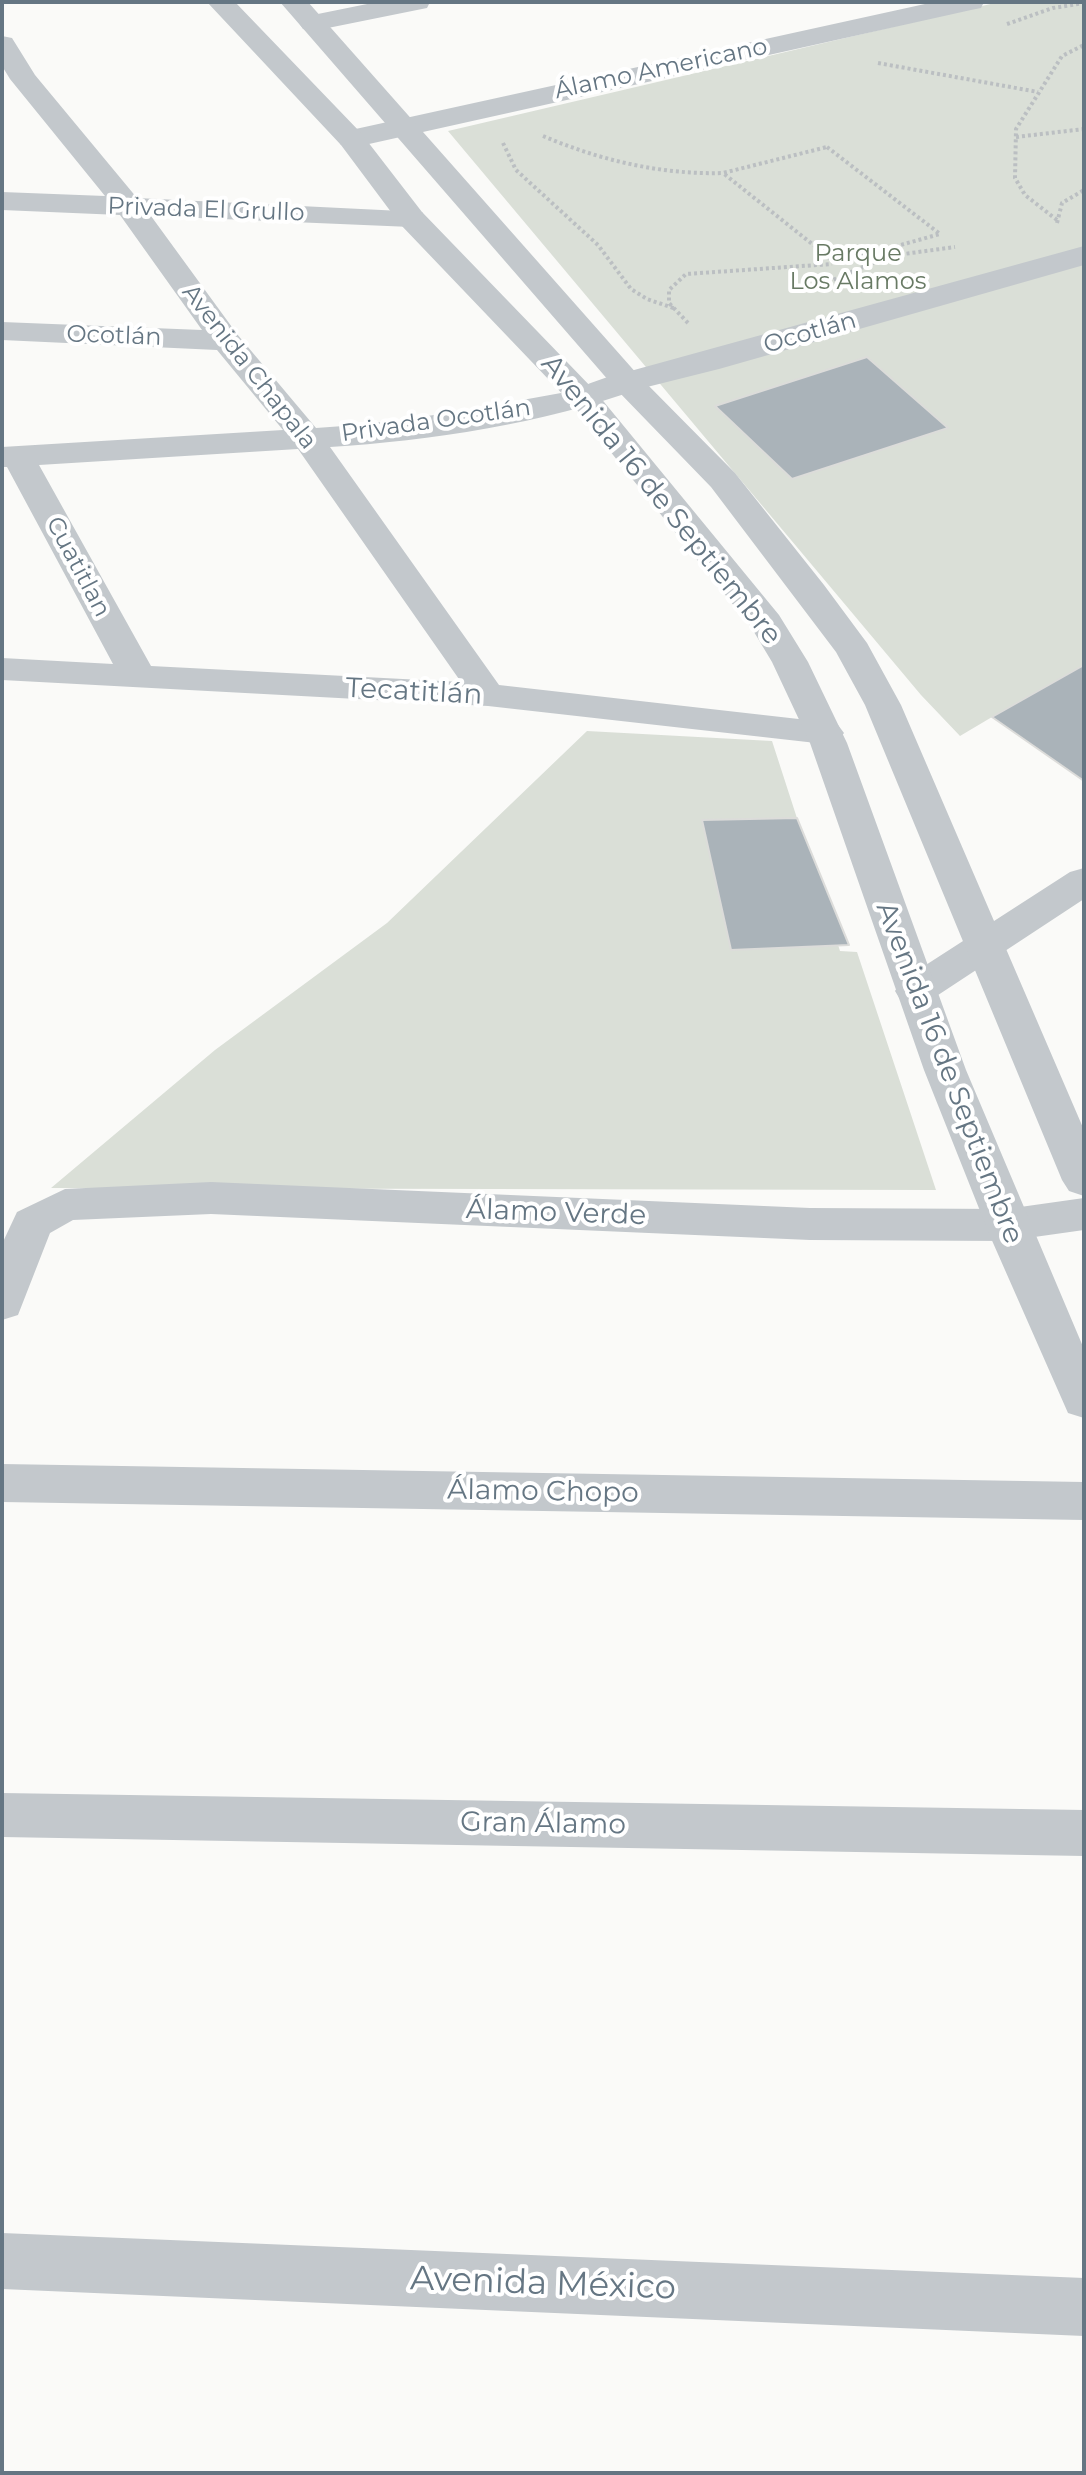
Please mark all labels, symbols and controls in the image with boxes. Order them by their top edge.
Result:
street label: Álamo Americano [552,32,770,106]
street label: Privada El Grullo [107,192,305,228]
park label: Parque Los Alamos [789,240,927,296]
street label: Avenida Chapala [176,279,322,455]
street label: Ocotlán [760,306,860,360]
street label: Ocotlán [66,320,162,352]
street label: Avenida 16 de Septiembre [534,348,788,652]
street label: Privada Ocotlán [339,393,533,449]
street label: Cuatitlan [40,512,116,622]
street label: Tecatitlán [345,672,483,712]
street label: Avenida 16 de Septiembre [868,897,1030,1249]
street label: Álamo Verde [465,1193,647,1233]
street label: Álamo Chopo [447,1474,639,1510]
street label: Gran Álamo [460,1806,626,1842]
street label: Avenida México [409,2259,677,2309]

